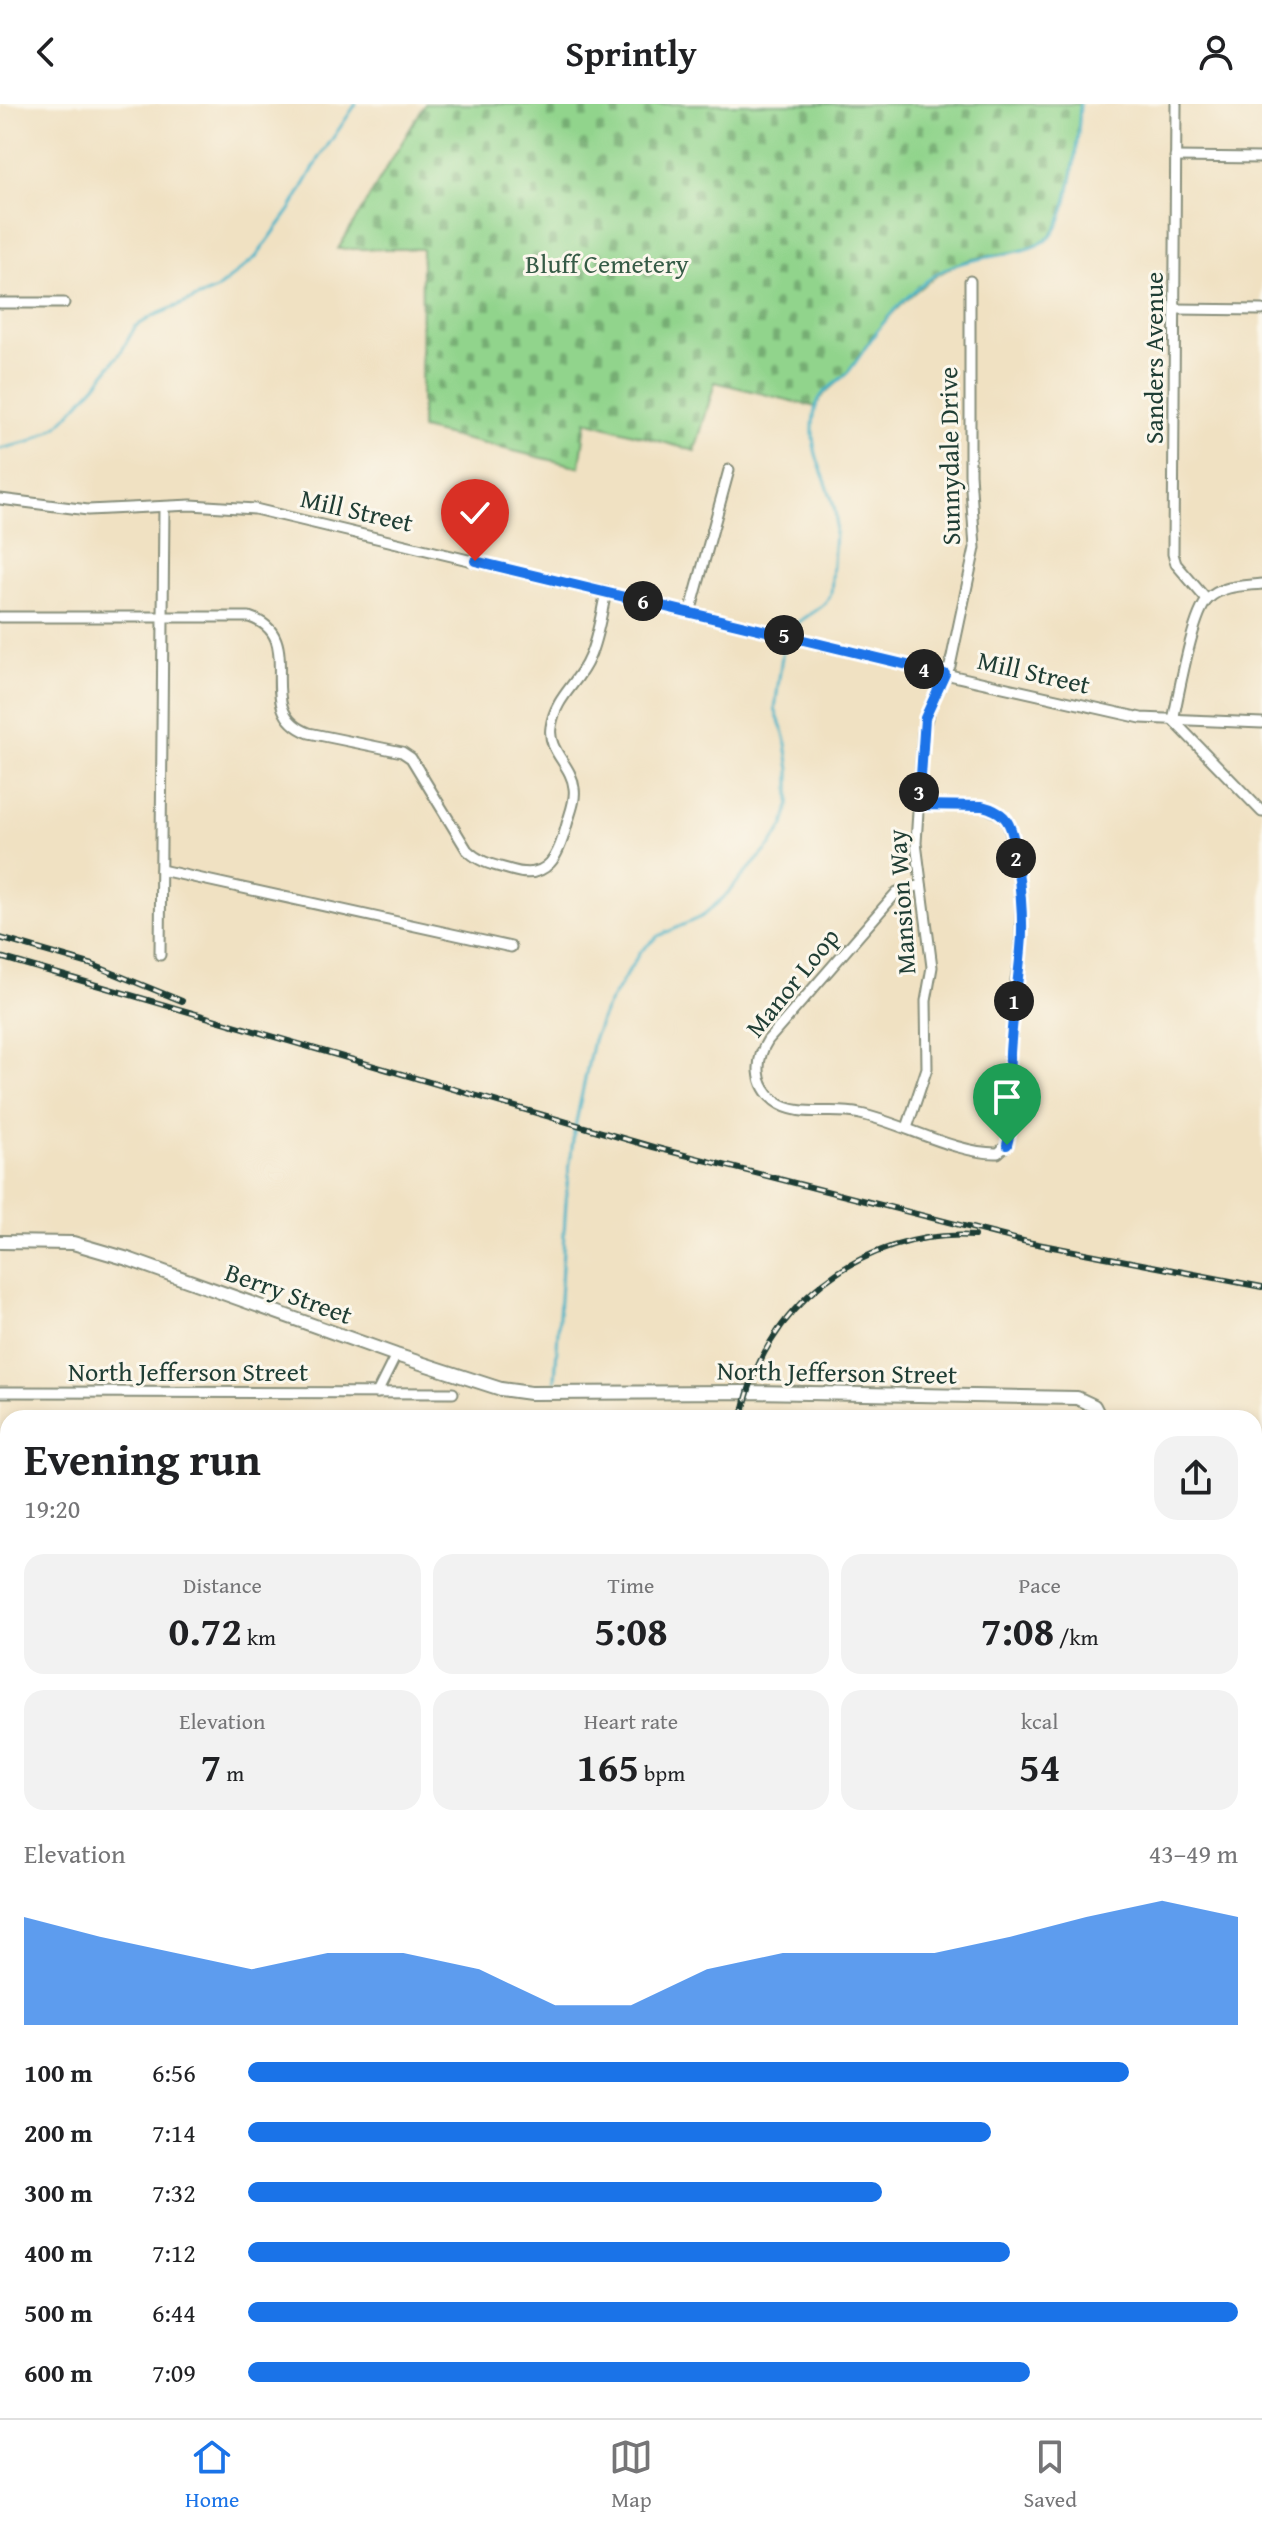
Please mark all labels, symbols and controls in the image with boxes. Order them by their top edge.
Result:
text: Sprintly [565,26,697,79]
icon: back [24,30,68,74]
icon: person [1194,30,1238,74]
park label: Bluff Cemetery [525,244,689,283]
street label: Sanders Avenue [1134,272,1173,444]
street label: Sunnydale Drive [928,366,970,546]
street label: Mill Street [297,478,417,542]
pin [441,479,509,561]
icon: check [453,491,497,535]
pin: 6 [623,581,663,621]
text: 6 [637,585,649,617]
pin: 5 [764,615,804,655]
text: 5 [778,619,790,651]
street label: Mill Street [974,640,1094,704]
pin: 4 [904,649,944,689]
text: 4 [918,653,930,685]
pin: 3 [899,772,939,812]
text: 3 [913,776,925,808]
street label: Mansion Way [876,828,926,976]
pin: 2 [996,838,1036,878]
text: 2 [1010,842,1022,874]
street label: Manor Loop [736,919,848,1045]
pin: 1 [994,981,1034,1021]
text: 1 [1008,985,1020,1017]
pin [973,1063,1041,1145]
icon: arrive [985,1075,1029,1119]
street label: Berry Street [220,1252,358,1334]
street label: North Jefferson Street [717,1350,957,1394]
street label: North Jefferson Street [68,1352,308,1391]
text: Evening run [24,1427,261,1491]
button: share [1154,1436,1238,1520]
text: 19:20 [24,1489,80,1528]
text: Distance [183,1569,262,1601]
text: Time [608,1569,654,1601]
text: Pace [1019,1569,1061,1601]
text: 0.72 [169,1601,242,1660]
text: 5:08 [594,1601,668,1660]
text: 7:08 [981,1601,1054,1660]
text: km [242,1621,276,1653]
text: /km [1054,1621,1099,1653]
text: Elevation [179,1705,265,1737]
text: Heart rate [584,1705,678,1737]
text: kcal [1021,1705,1058,1737]
text: 7 [201,1737,221,1796]
text: 165 [577,1737,639,1796]
text: 54 [1019,1737,1060,1796]
text: m [221,1757,244,1789]
text: bpm [639,1757,685,1789]
text: Elevation [24,1834,126,1873]
text: 43–49 m [1149,1834,1238,1873]
text: 100 m [24,2053,92,2092]
text: 6:56 [152,2053,196,2092]
text: 200 m [24,2113,92,2152]
text: 7:14 [152,2113,196,2152]
text: 300 m [24,2173,92,2212]
text: 7:32 [152,2173,196,2212]
text: 400 m [24,2233,92,2272]
text: 7:12 [152,2233,196,2272]
text: 500 m [24,2293,92,2332]
text: 6:44 [152,2293,196,2332]
text: 600 m [24,2353,92,2392]
text: 7:09 [152,2353,196,2392]
tab: Home [185,2435,239,2515]
tab: Map [609,2435,653,2515]
tab: Saved [1024,2435,1077,2515]

